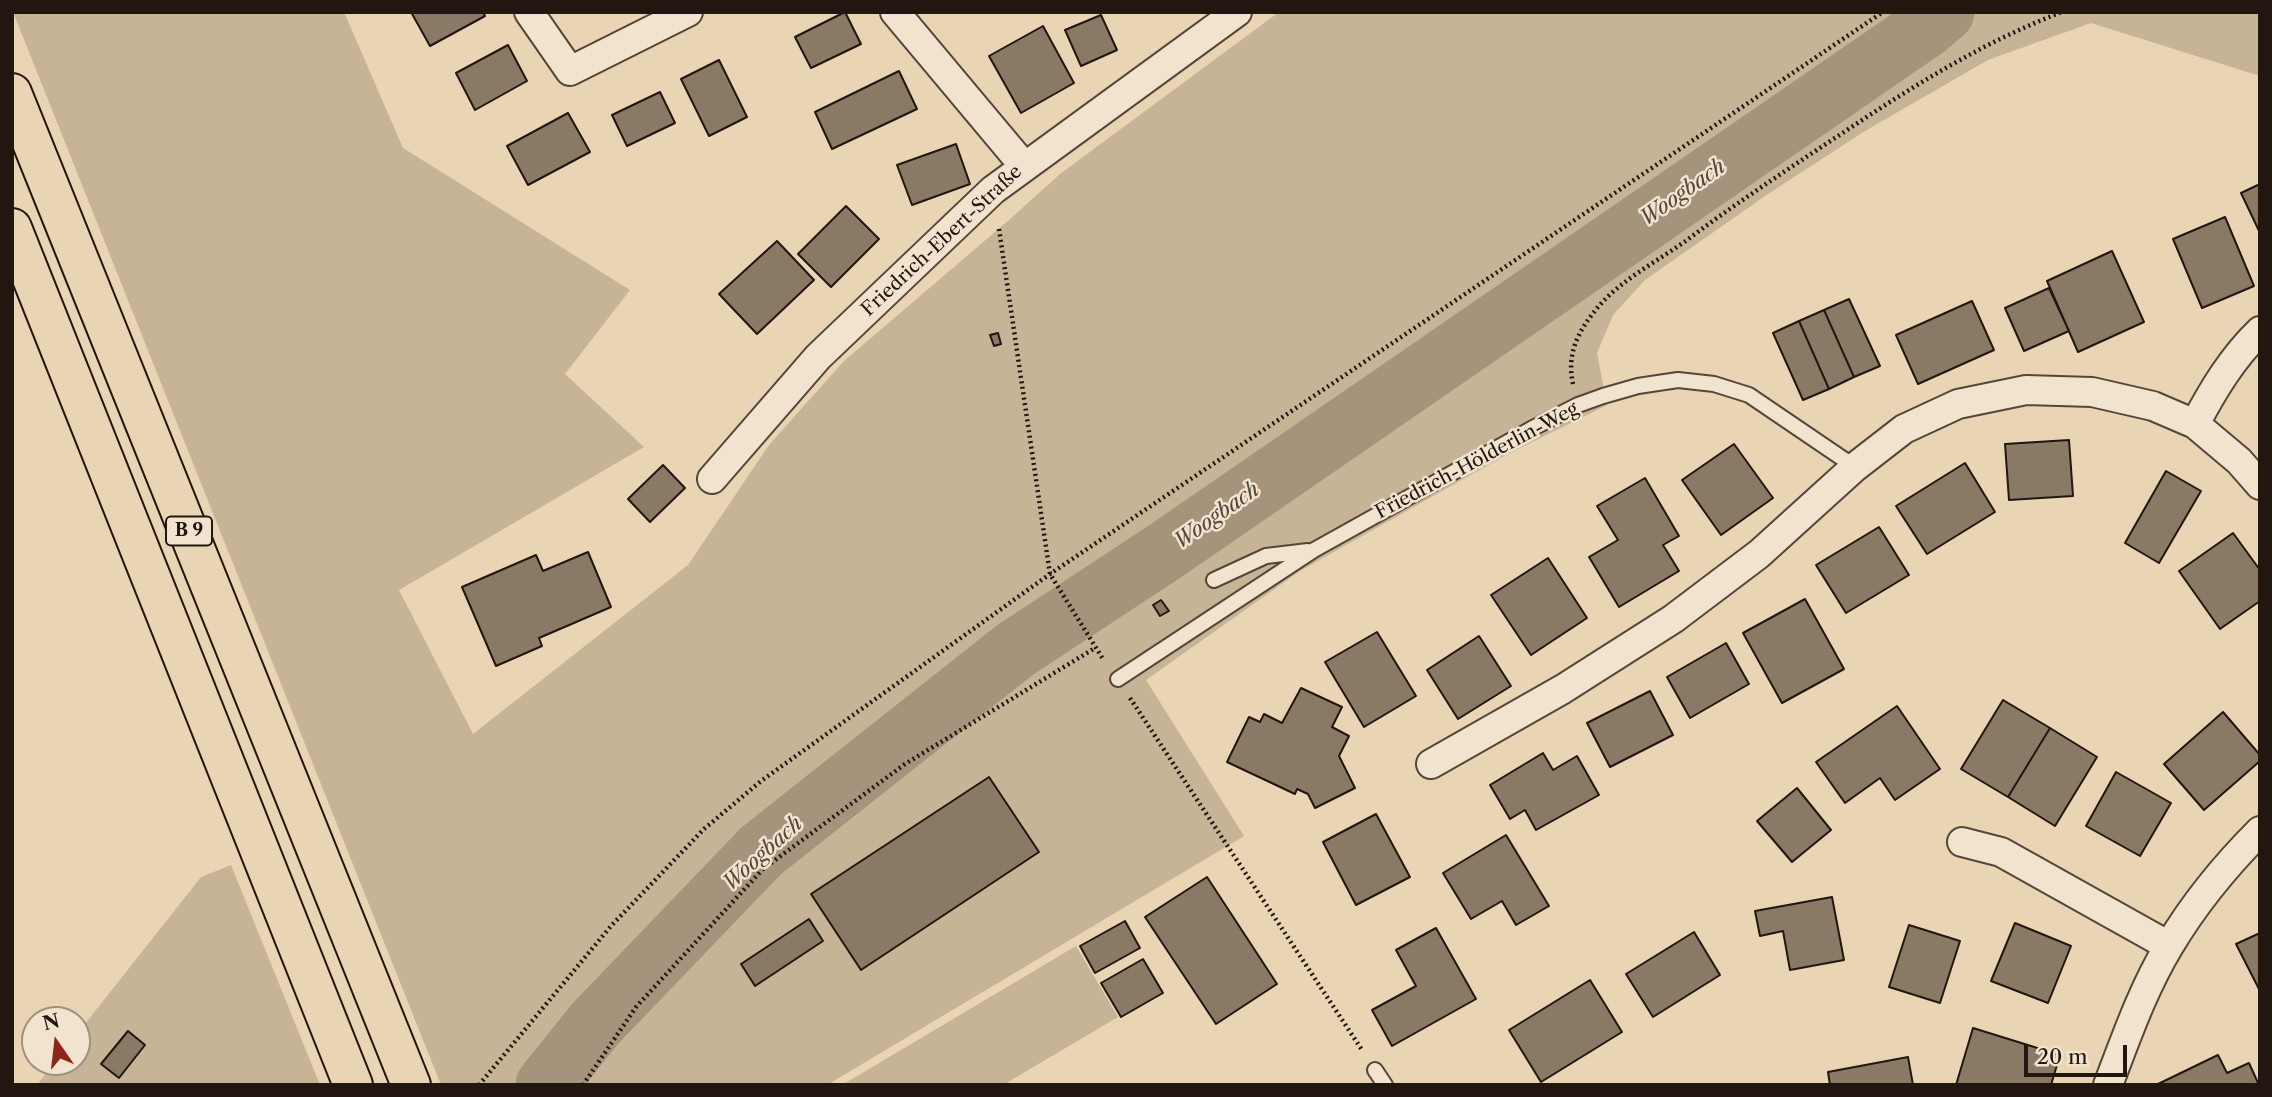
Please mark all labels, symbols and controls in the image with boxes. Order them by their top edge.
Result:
water label: Woogbach [1635,154,1731,232]
street label: Friedrich-Ebert-Straße [857,161,1027,321]
street label: Friedrich-Hölderlin-Weg [1372,398,1582,524]
water label: Woogbach [1169,477,1265,555]
road number: B 9 [166,516,212,546]
water label: Woogbach [718,812,808,896]
north arrow [21,1006,91,1076]
text: N [40,1009,62,1035]
scale bar [2027,1030,2130,1074]
text: 20 m [2037,1044,2088,1069]

